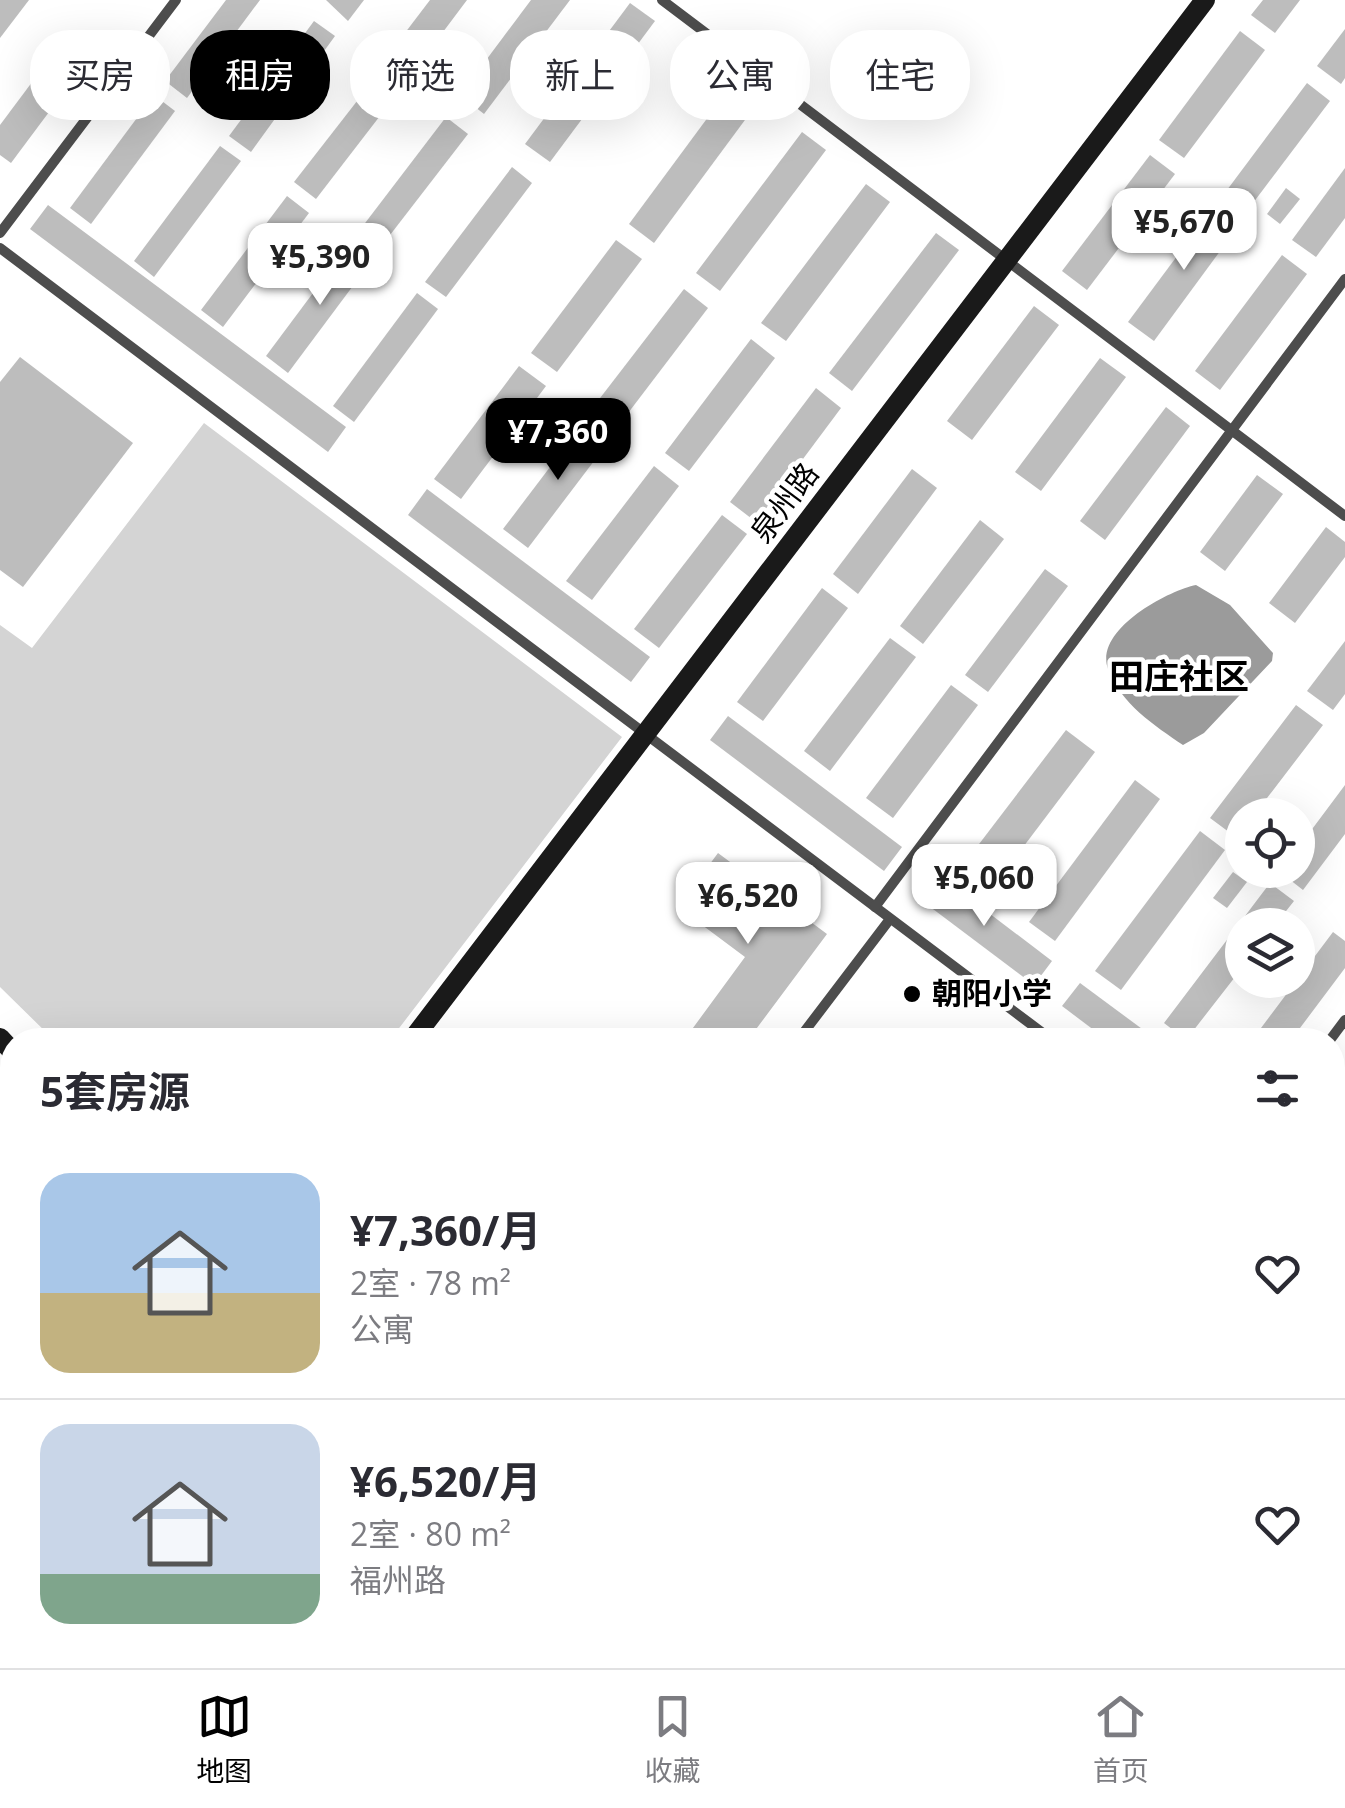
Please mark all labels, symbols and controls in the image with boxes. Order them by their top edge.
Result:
chip: 买房 [30,30,170,120]
chip: 租房 [190,30,330,120]
chip: 筛选 [350,30,490,120]
chip: 新上 [510,30,650,120]
chip: 公寓 [670,30,810,120]
chip: 住宅 [830,30,970,120]
pin: ¥5,670 [1103,188,1265,273]
text: ¥5,670 [1134,199,1234,242]
pin: ¥5,390 [239,223,401,308]
text: ¥5,390 [270,234,370,277]
pin: ¥7,360 [477,398,639,483]
text: ¥7,360 [508,409,608,452]
street label: 泉州路 [740,454,827,550]
district label: 田庄社区 [1109,652,1249,699]
map controls [1225,798,1315,998]
button: locate [1225,798,1315,888]
pin: ¥5,060 [903,844,1065,929]
text: ¥5,060 [934,855,1034,898]
pin: ¥6,520 [667,862,829,947]
text: ¥6,520 [698,873,798,916]
button: layers [1225,908,1315,998]
place label: 朝阳小学 [932,972,1052,1013]
marker: 朝阳小学 [901,983,923,1005]
icon: filters [1250,1061,1305,1116]
text: 5套房源 [40,1062,190,1119]
text: ¥7,360/月 [350,1201,541,1258]
icon: home [120,1213,240,1333]
icon: heart [1250,1246,1305,1301]
text: 2室 · 78 m² [350,1261,511,1304]
text: 公寓 [350,1307,414,1350]
text: ¥6,520/月 [350,1452,541,1509]
icon: home [120,1464,240,1584]
icon: heart [1250,1497,1305,1552]
text: 2室 · 80 m² [350,1512,511,1555]
text: 福州路 [350,1558,446,1601]
tab: 地图 [196,1689,252,1789]
tab: 收藏 [644,1689,701,1789]
tab: 首页 [1093,1689,1149,1789]

